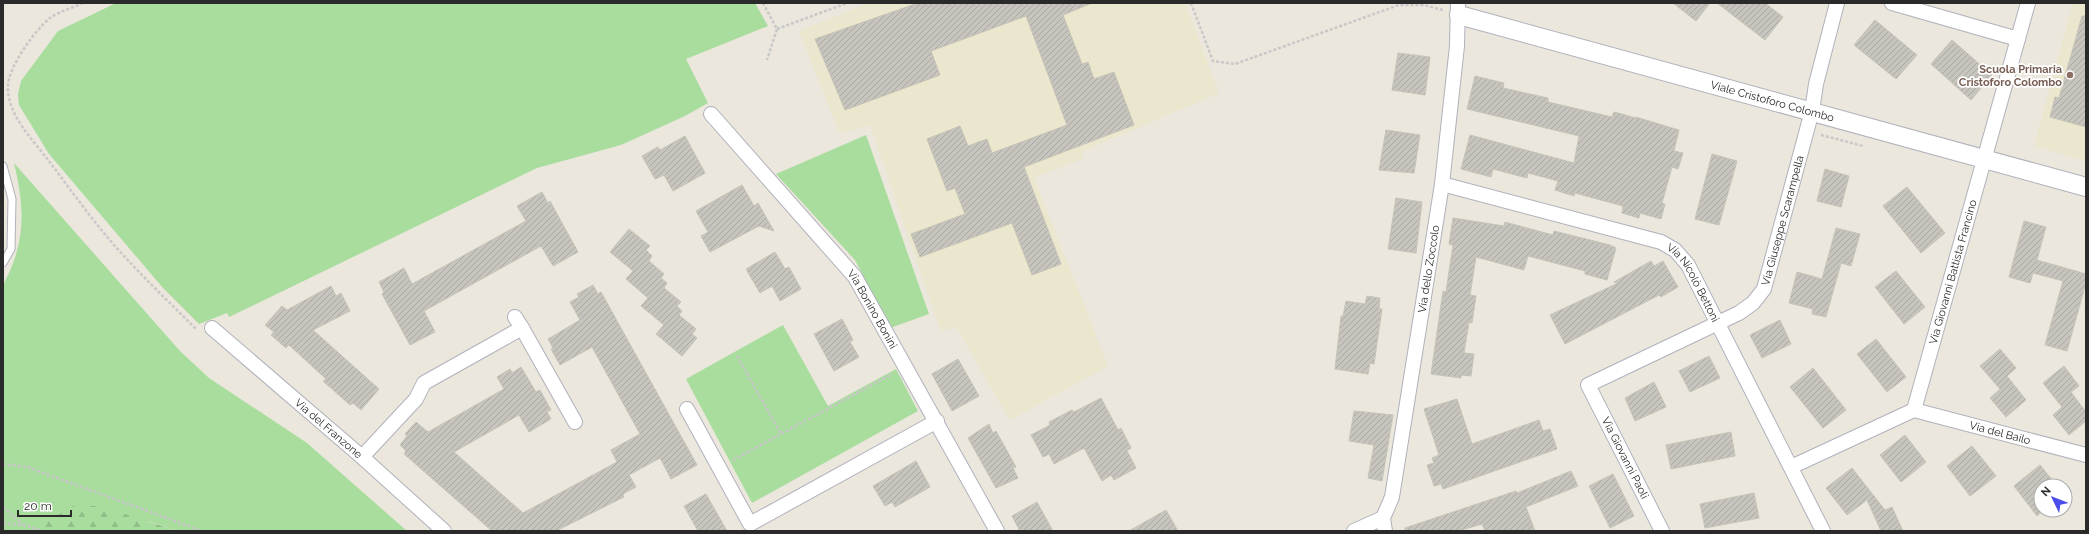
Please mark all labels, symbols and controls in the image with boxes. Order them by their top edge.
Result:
place label: Scuola Primaria Cristoforo Colombo [1959,63,2062,89]
marker: Scuola Primaria Cristoforo Colombo [2065,70,2075,80]
street label: Viale Cristoforo Colombo [1709,78,1836,124]
street label: Via Giuseppe Scarampella [1759,154,1806,287]
street label: Via Giovanni Battista Francino [1926,198,1979,346]
street label: Via dello Zoccolo [1415,224,1442,314]
street label: Via Nicolò Bettoni [1665,240,1722,324]
street label: Via Bonino Bonini [845,267,900,351]
street label: Via del Franzone [292,396,365,461]
street label: Via Giovanni Paoli [1599,415,1651,501]
street label: Via del Bailo [1968,418,2033,447]
north arrow [2033,478,2073,518]
text: N [2038,484,2054,499]
scale bar [18,492,71,518]
text: 20 m [24,499,52,513]

